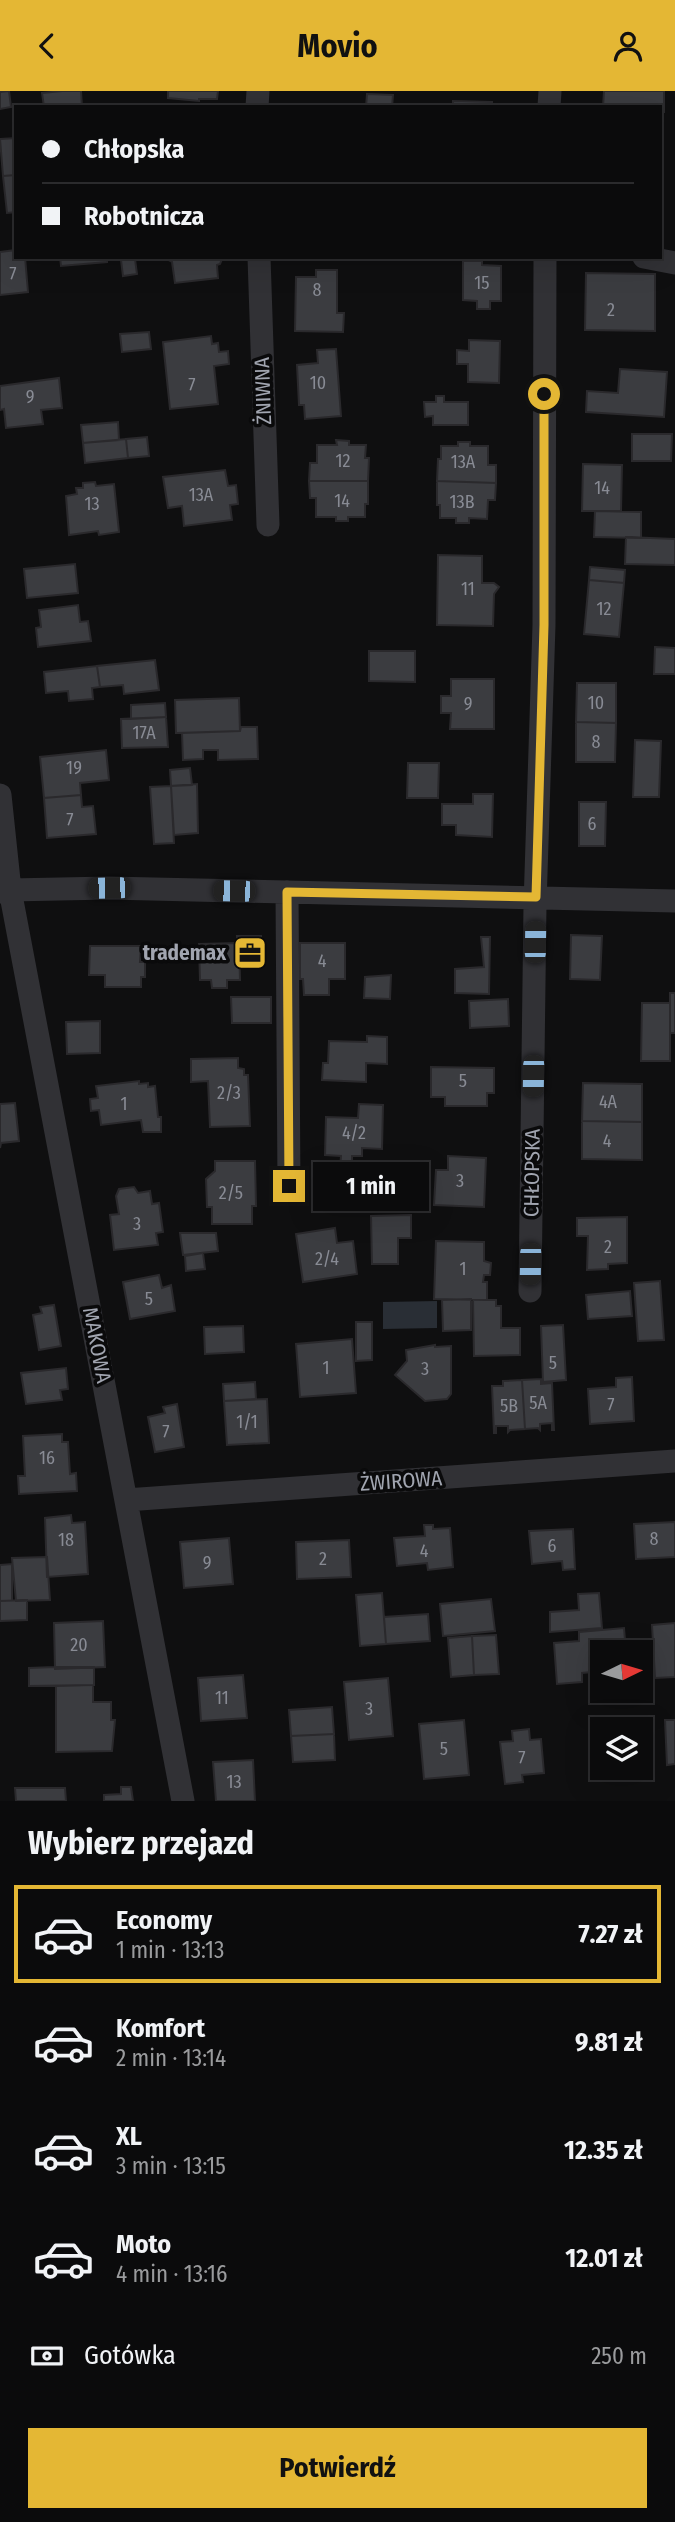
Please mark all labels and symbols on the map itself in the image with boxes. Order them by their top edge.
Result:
house number: 7 [9,263,17,285]
house number: 15 [474,272,490,294]
house number: 8 [313,279,322,301]
house number: 2 [607,299,615,321]
street label: ŻNIWNA [249,357,277,425]
house number: 10 [310,372,326,394]
house number: 7 [188,374,196,396]
route start [528,378,560,410]
house number: 9 [26,386,34,408]
house number: 12 [336,450,351,472]
house number: 13A [451,451,476,473]
house number: 14 [594,477,610,499]
house number: 13A [189,484,214,506]
house number: 14 [334,490,350,512]
house number: 13B [450,491,475,513]
house number: 13 [84,493,100,515]
house number: 11 [461,578,475,600]
house number: 12 [597,598,612,620]
house number: 10 [588,692,604,714]
house number: 9 [464,693,472,715]
house number: 17A [132,722,156,744]
house number: 8 [592,731,601,753]
house number: 19 [66,757,82,779]
house number: 7 [66,809,74,831]
house number: 6 [588,813,597,835]
car [88,877,131,899]
car [213,880,256,902]
car [525,921,546,963]
office icon: trademax [231,934,269,972]
place label: trademax [143,940,227,966]
house number: 4 [318,950,327,972]
car [523,1055,544,1097]
house number: 5 [459,1070,467,1092]
house number: 2/3 [217,1082,241,1104]
house number: 4A [599,1091,618,1113]
house number: 1 [120,1093,128,1115]
house number: 4/2 [342,1122,366,1144]
street label: CHŁOPSKA [518,1129,546,1217]
house number: 4 [603,1130,612,1152]
callout: 1 min [314,1161,429,1211]
route end [273,1170,305,1202]
house number: 3 [456,1170,464,1192]
house number: 2/5 [219,1182,243,1204]
house number: 3 [133,1213,141,1235]
house number: 2 [604,1236,612,1258]
car [520,1243,541,1285]
house number: 2/4 [315,1248,339,1270]
house number: 1 [459,1258,467,1280]
house number: 5 [145,1288,153,1310]
street label: MAKOWA [77,1305,117,1385]
house number: 5 [549,1352,557,1374]
house number: 1 [322,1357,330,1379]
house number: 3 [421,1358,429,1380]
house number: 5A [529,1392,547,1414]
house number: 7 [607,1394,615,1416]
house number: 5B [500,1395,518,1417]
house number: 1/1 [236,1411,258,1433]
house number: 7 [162,1421,170,1443]
house number: 16 [39,1447,55,1469]
street label: ŻWIROWA [359,1465,443,1497]
house number: 8 [650,1528,659,1550]
house number: 18 [58,1529,74,1551]
house number: 6 [548,1535,557,1557]
house number: 4 [420,1540,429,1562]
house number: 2 [319,1548,327,1570]
house number: 9 [203,1552,211,1574]
house number: 20 [70,1634,88,1656]
north arrow [590,1640,653,1703]
house number: 11 [215,1687,229,1709]
house number: 3 [365,1698,373,1720]
house number: 5 [440,1738,448,1760]
house number: 7 [518,1747,526,1769]
house number: 13 [226,1771,242,1793]

